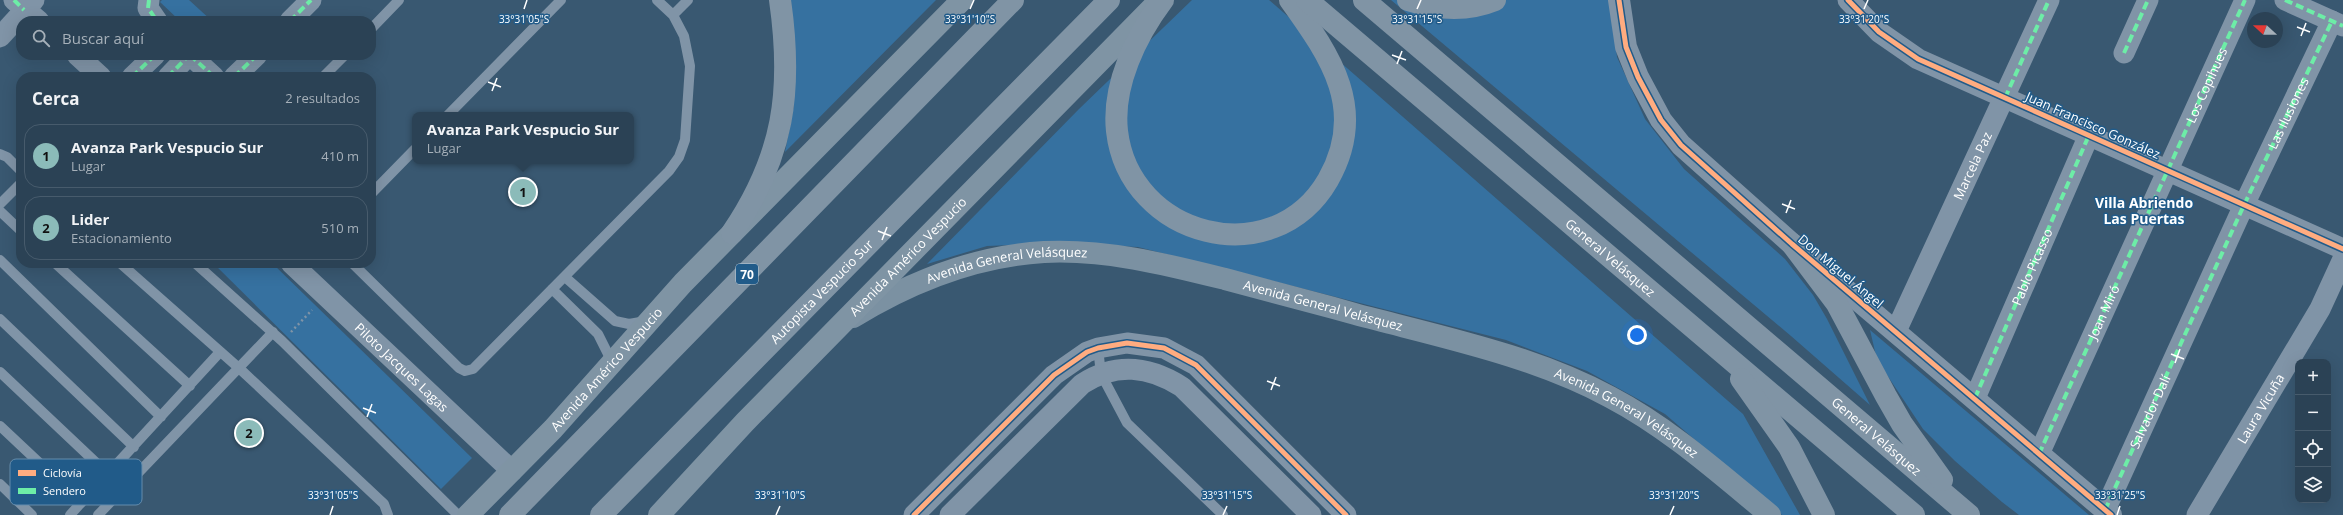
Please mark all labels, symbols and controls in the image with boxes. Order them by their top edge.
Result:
text: 33°31'05"S [499,12,549,26]
text: 33°31'10"S [945,12,995,26]
text: 33°31'15"S [1392,12,1442,26]
text: 33°31'20"S [1839,12,1889,26]
north arrow [2247,12,2283,48]
search box [16,16,376,60]
icon: search [30,27,52,49]
text: Buscar aquí [62,28,144,48]
street label: Los Copihues [2181,45,2231,126]
street label: Las Ilusiones [2263,74,2313,152]
street label: Juan Francisco González [2021,86,2163,163]
text: Cerca [32,87,80,110]
text: 2 resultados [285,89,360,107]
popup [412,112,634,164]
text: Avanza Park Vespucio Sur [427,119,619,139]
street label: Marcela Paz [1949,129,1996,203]
text: Avanza Park Vespucio Sur [71,137,263,157]
text: Lugar [427,139,461,157]
text: 1 [42,147,50,165]
text: 410 m [321,147,359,165]
text: Lugar [71,157,105,175]
pin: 1 [510,177,536,207]
street label: Avenida Américo Vespucio [845,193,971,320]
district label: Villa Abriendo Las Puertas [2095,193,2193,228]
text: Lider [71,209,109,229]
street label: General Velásquez [1562,214,1659,301]
text: 2 [42,219,50,237]
text: 510 m [321,219,359,237]
street label: Pablo Picasso [2007,225,2057,308]
text: Estacionamiento [71,229,172,247]
street label: Don Miguel Ángel [1794,230,1888,312]
street label: Autopista Vespucio Sur [766,235,877,348]
street label: Avenida General Velásquez [923,243,1088,288]
road number: 70 [736,264,758,284]
street label: Avenida General Velásquez [1241,275,1405,335]
street label: Joan Miró [2082,282,2124,344]
street label: Avenida Américo Vespucio [546,303,666,435]
street label: Piloto Jacques Lagas [351,319,452,416]
your location [1627,325,1647,345]
map controls [2295,359,2331,503]
button: + [2295,359,2331,395]
street label: Avenida General Velásquez [1552,363,1702,462]
street label: Laura Vicuña [2233,370,2288,447]
street label: Salvador Dalí [2125,371,2175,451]
street label: General Velásquez [1828,393,1925,480]
button: − [2295,395,2331,431]
pin: 2 [236,418,262,448]
button: locate [2295,431,2331,467]
legend [10,459,142,505]
text: Ciclovía [43,465,82,480]
button: layers [2295,467,2331,503]
text: Sendero [43,483,86,498]
text: 33°31'05"S [308,488,358,502]
text: 33°31'10"S [755,488,805,502]
text: 33°31'15"S [1202,488,1252,502]
text: 33°31'20"S [1649,488,1699,502]
text: 33°31'25"S [2095,488,2145,502]

